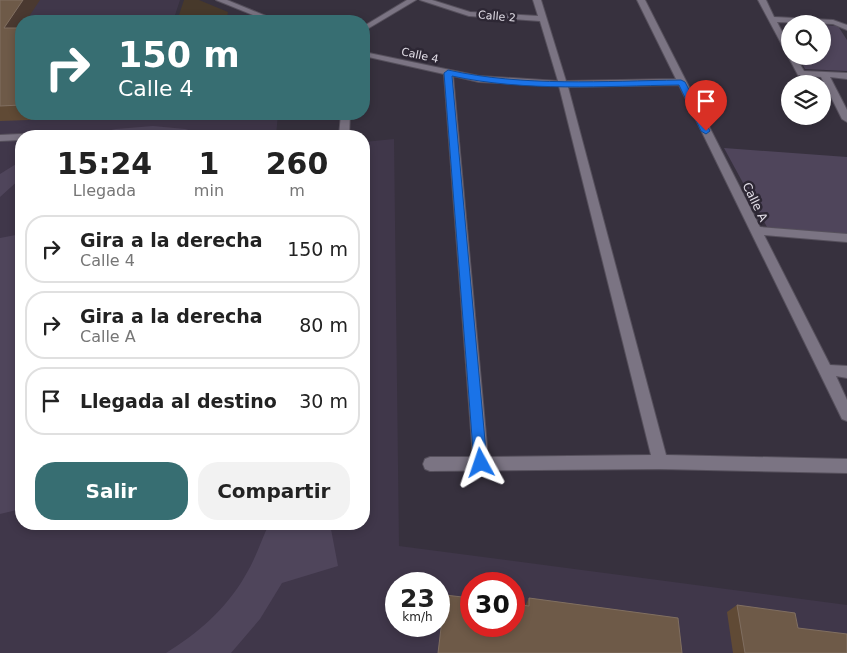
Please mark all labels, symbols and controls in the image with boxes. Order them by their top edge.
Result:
street label: Calle 2 [478,8,516,25]
map controls [781,15,831,125]
button: search [781,15,831,65]
icon: right [35,35,100,100]
text: 150 m [118,35,240,75]
street label: Calle 4 [400,45,440,66]
button: layers [781,75,831,125]
text: Calle 4 [118,76,194,101]
pin [685,80,727,131]
icon: arrive [692,87,720,115]
text: 15:24 [57,146,152,181]
text: 1 [198,146,219,181]
text: 260 [266,146,328,181]
street label: Calle A [740,180,771,225]
text: Llegada [73,181,136,200]
text: min [194,181,224,200]
text: m [289,181,305,200]
text: Gira a la derecha [80,229,263,251]
icon: right [37,235,65,263]
text: 150 m [287,238,348,260]
text: Calle 4 [80,251,135,270]
text: Gira a la derecha [80,305,263,327]
icon: right [37,311,65,339]
text: 80 m [299,314,348,336]
text: Calle A [80,327,136,346]
icon: arrive [37,387,65,415]
text: Llegada al destino [80,390,277,412]
text: 30 m [299,390,348,412]
position arrow [454,436,506,488]
button: Salir [35,462,188,520]
button: Compartir [198,462,350,520]
speed limit sign: 30 [460,572,525,637]
text: 23 [400,584,435,613]
text: km/h [402,610,433,624]

